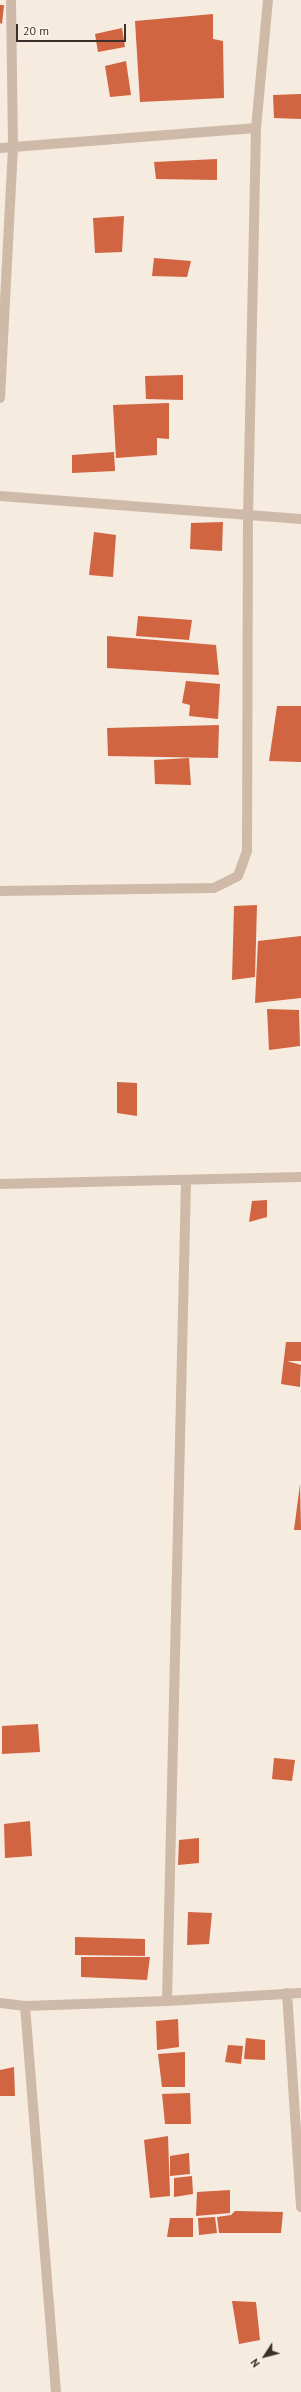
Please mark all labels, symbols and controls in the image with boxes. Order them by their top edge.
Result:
scale bar [18,16,128,42]
text: 20 m [23,23,49,38]
north arrow [245,2336,285,2376]
text: N [248,2356,263,2370]

